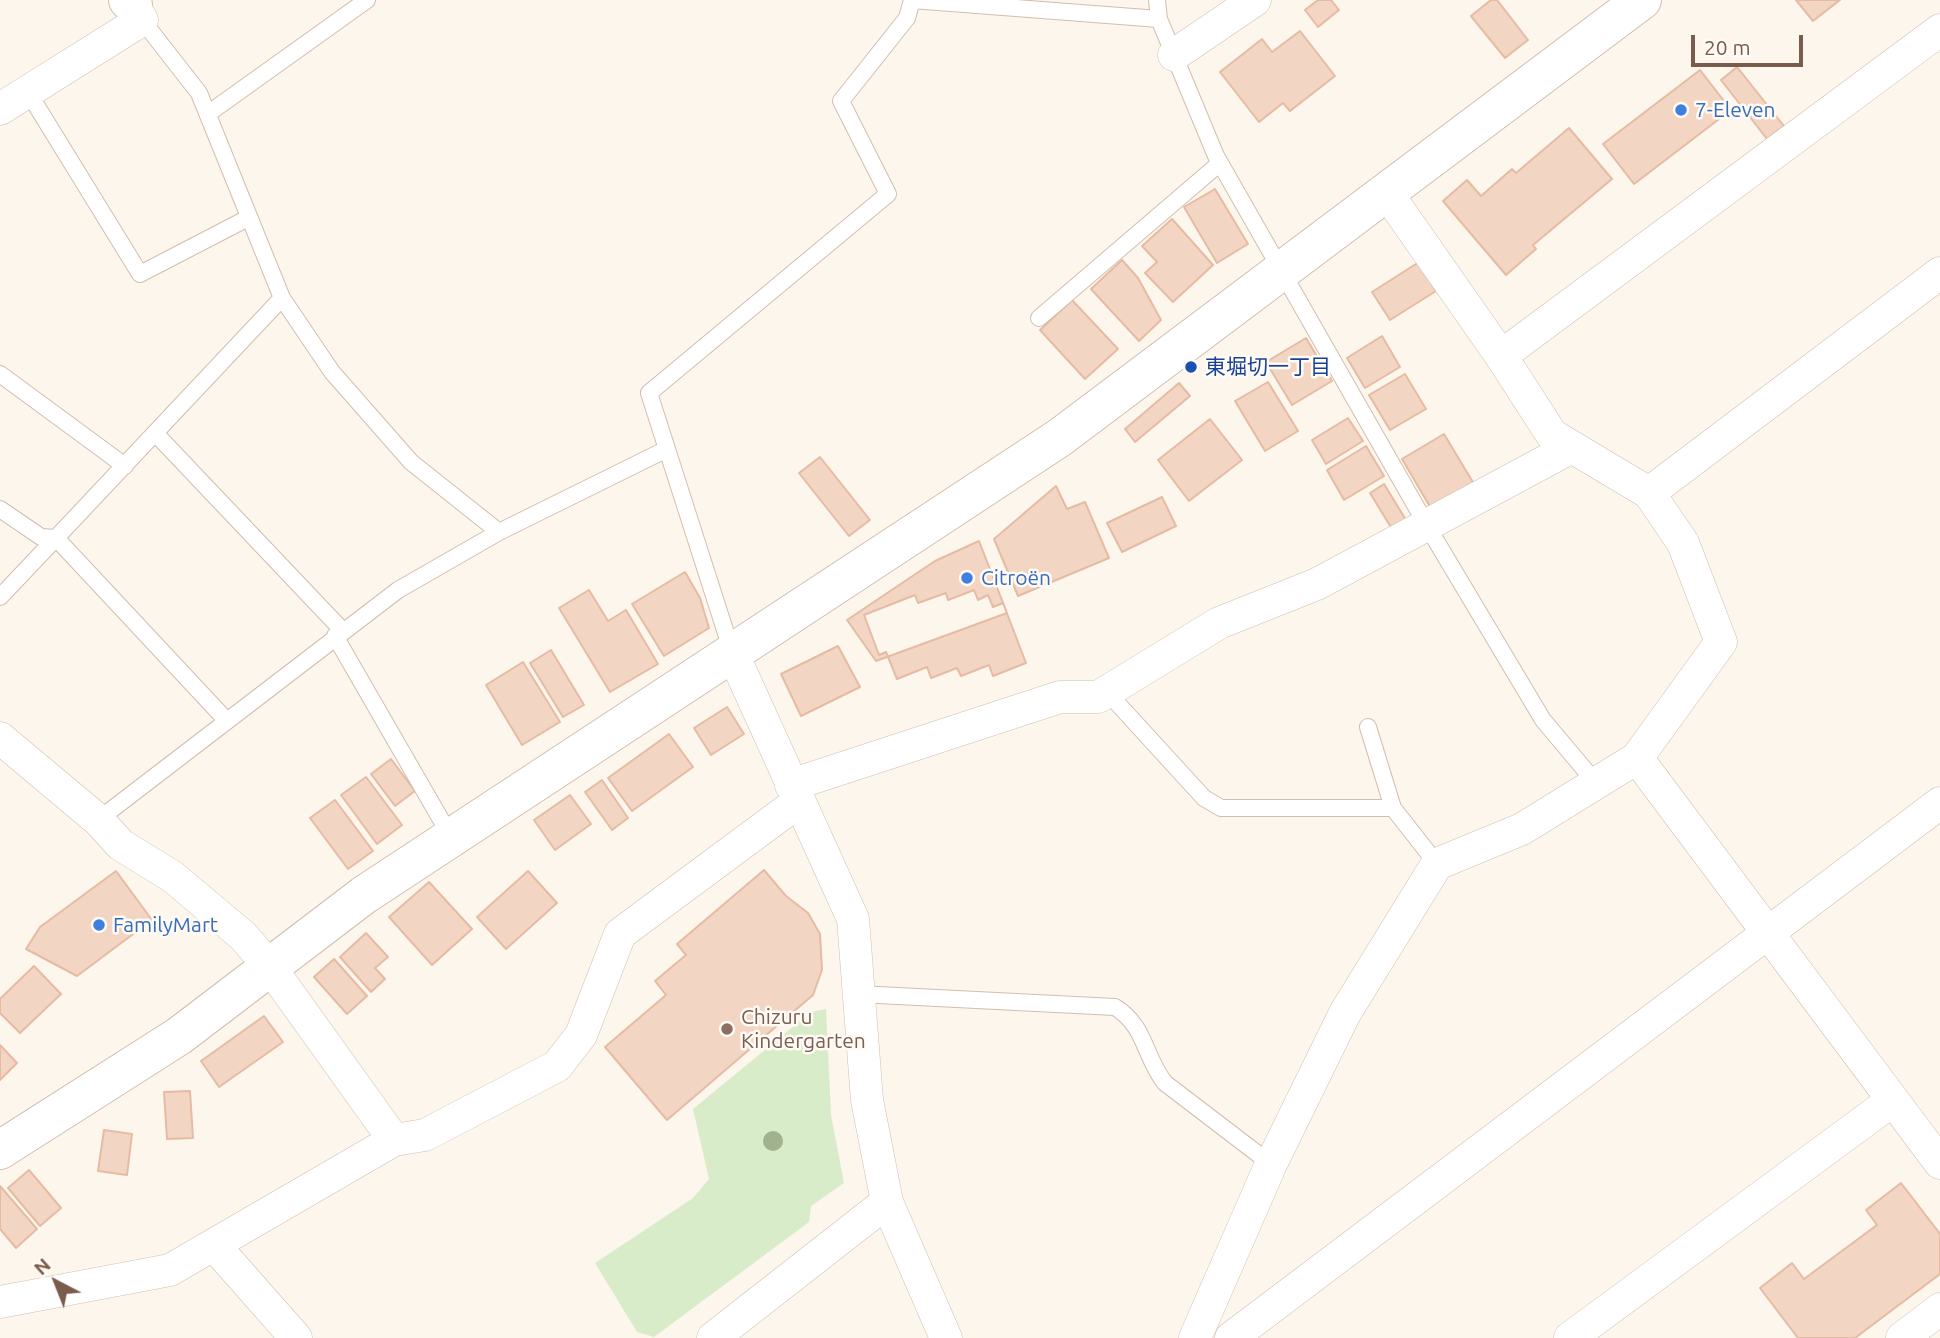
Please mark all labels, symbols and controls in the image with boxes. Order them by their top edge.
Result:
scale bar [1695,21,1807,65]
text: 20 m [1704,35,1751,59]
place label: 7-Eleven [1695,97,1776,123]
marker: 7-Eleven [1673,102,1689,118]
place label: 東堀切一丁目 [1205,354,1331,380]
marker: 東堀切一丁目 [1183,359,1199,375]
place label: Citroën [981,565,1051,591]
marker: Citroën [959,570,975,586]
place label: FamilyMart [113,912,218,938]
marker: FamilyMart [91,917,107,933]
place label: Chizuru Kindergarten [741,1004,866,1054]
marker: Chizuru Kindergarten [719,1021,735,1037]
north arrow [21,1247,91,1317]
text: N [29,1253,55,1279]

